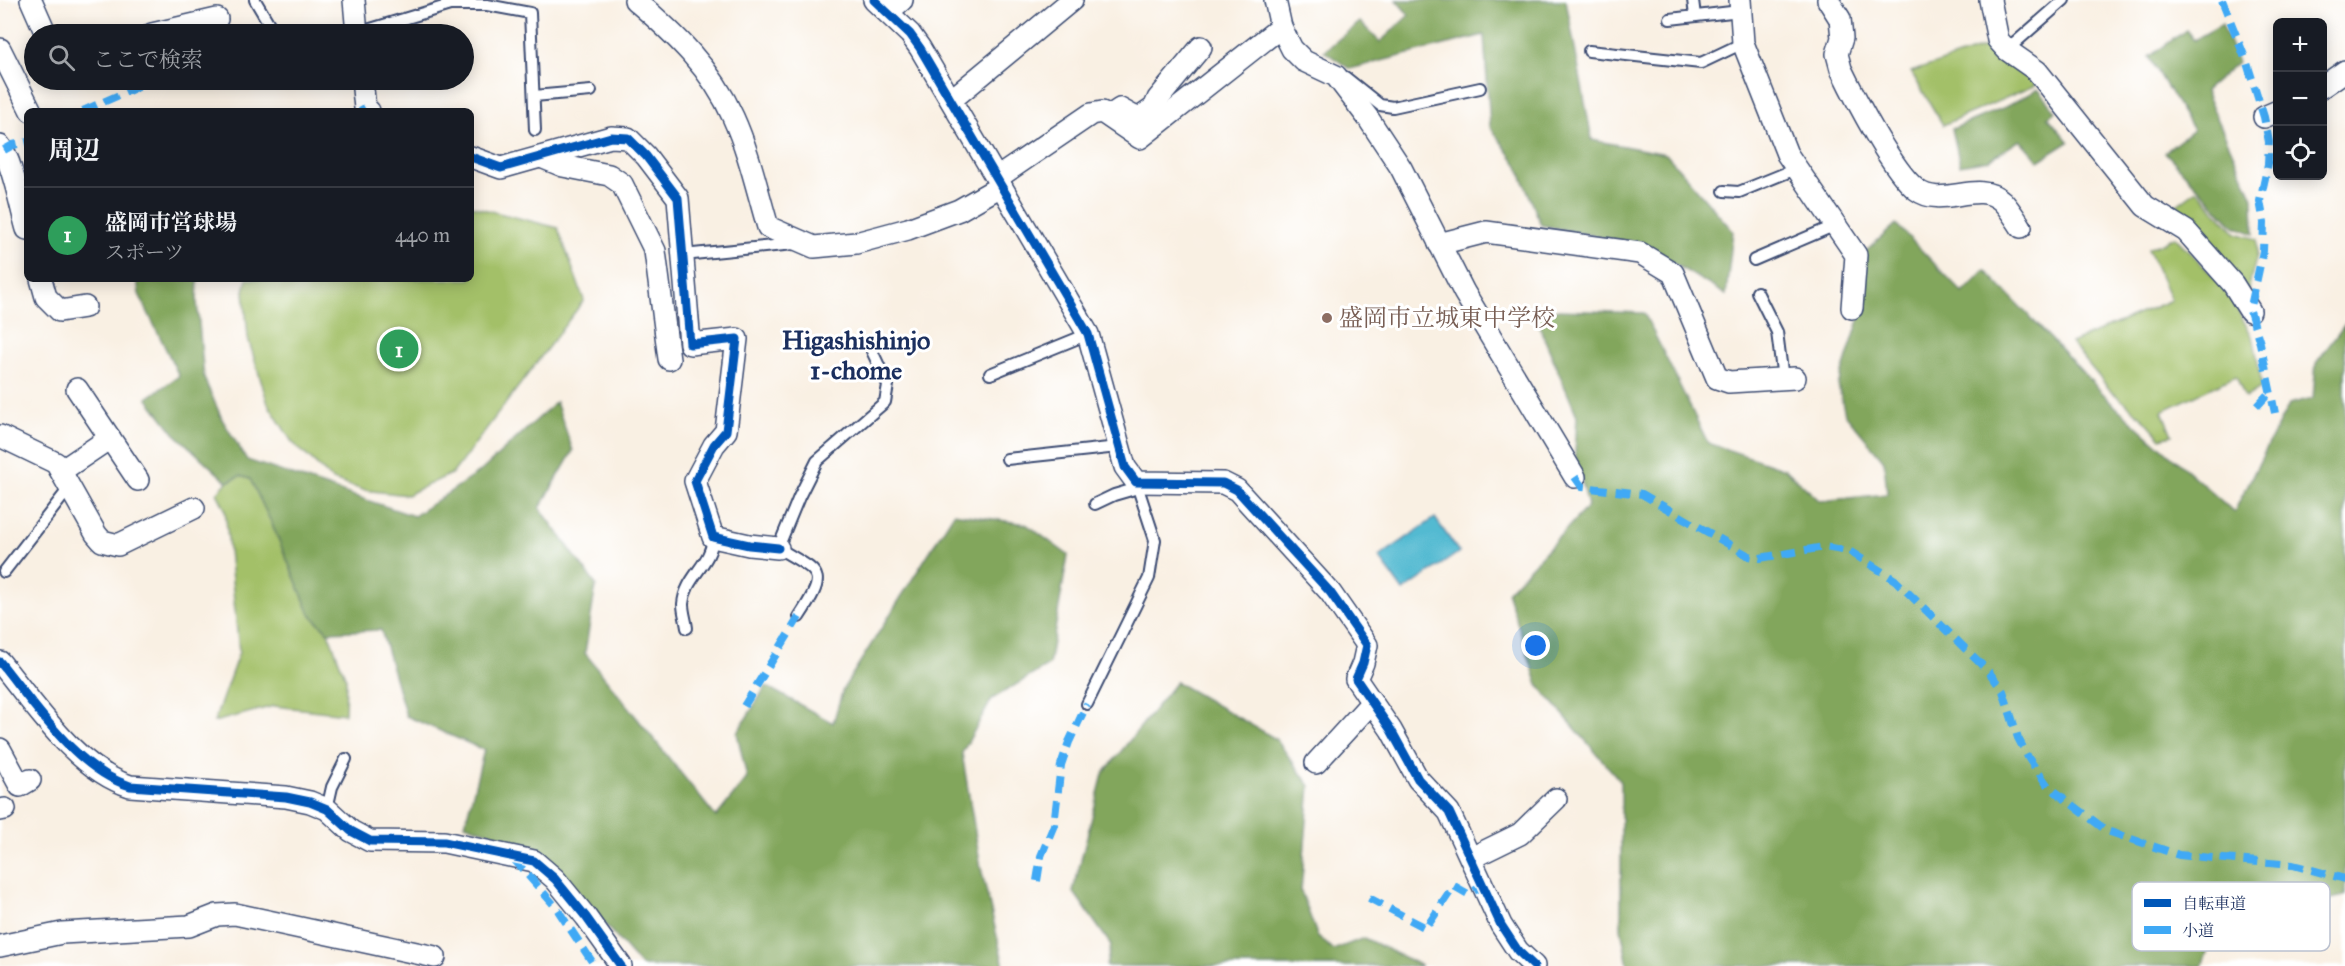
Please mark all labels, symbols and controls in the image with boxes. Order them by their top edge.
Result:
map controls [2273,18,2327,180]
button: + [2273,18,2327,72]
search box [24,24,474,90]
icon: search [45,41,78,74]
text: ここで検索 [93,46,203,73]
button: − [2273,72,2327,126]
button: locate [2273,126,2327,180]
text: 周辺 [48,134,100,166]
text: 盛岡市営球場 [105,209,237,236]
text: 1 [64,223,71,247]
text: 440 m [395,223,450,247]
text: スポーツ [105,240,184,264]
place label: 盛岡市立城東中学校 [1339,303,1555,333]
marker: 盛岡市立城東中学校 [1320,311,1334,325]
district label: Higashishinjo 1-chome [782,324,930,386]
pin: 1 [380,326,418,372]
your location [1521,631,1550,660]
legend [2132,882,2330,951]
text: 自転車道 [2182,894,2246,913]
text: 小道 [2182,921,2214,940]

